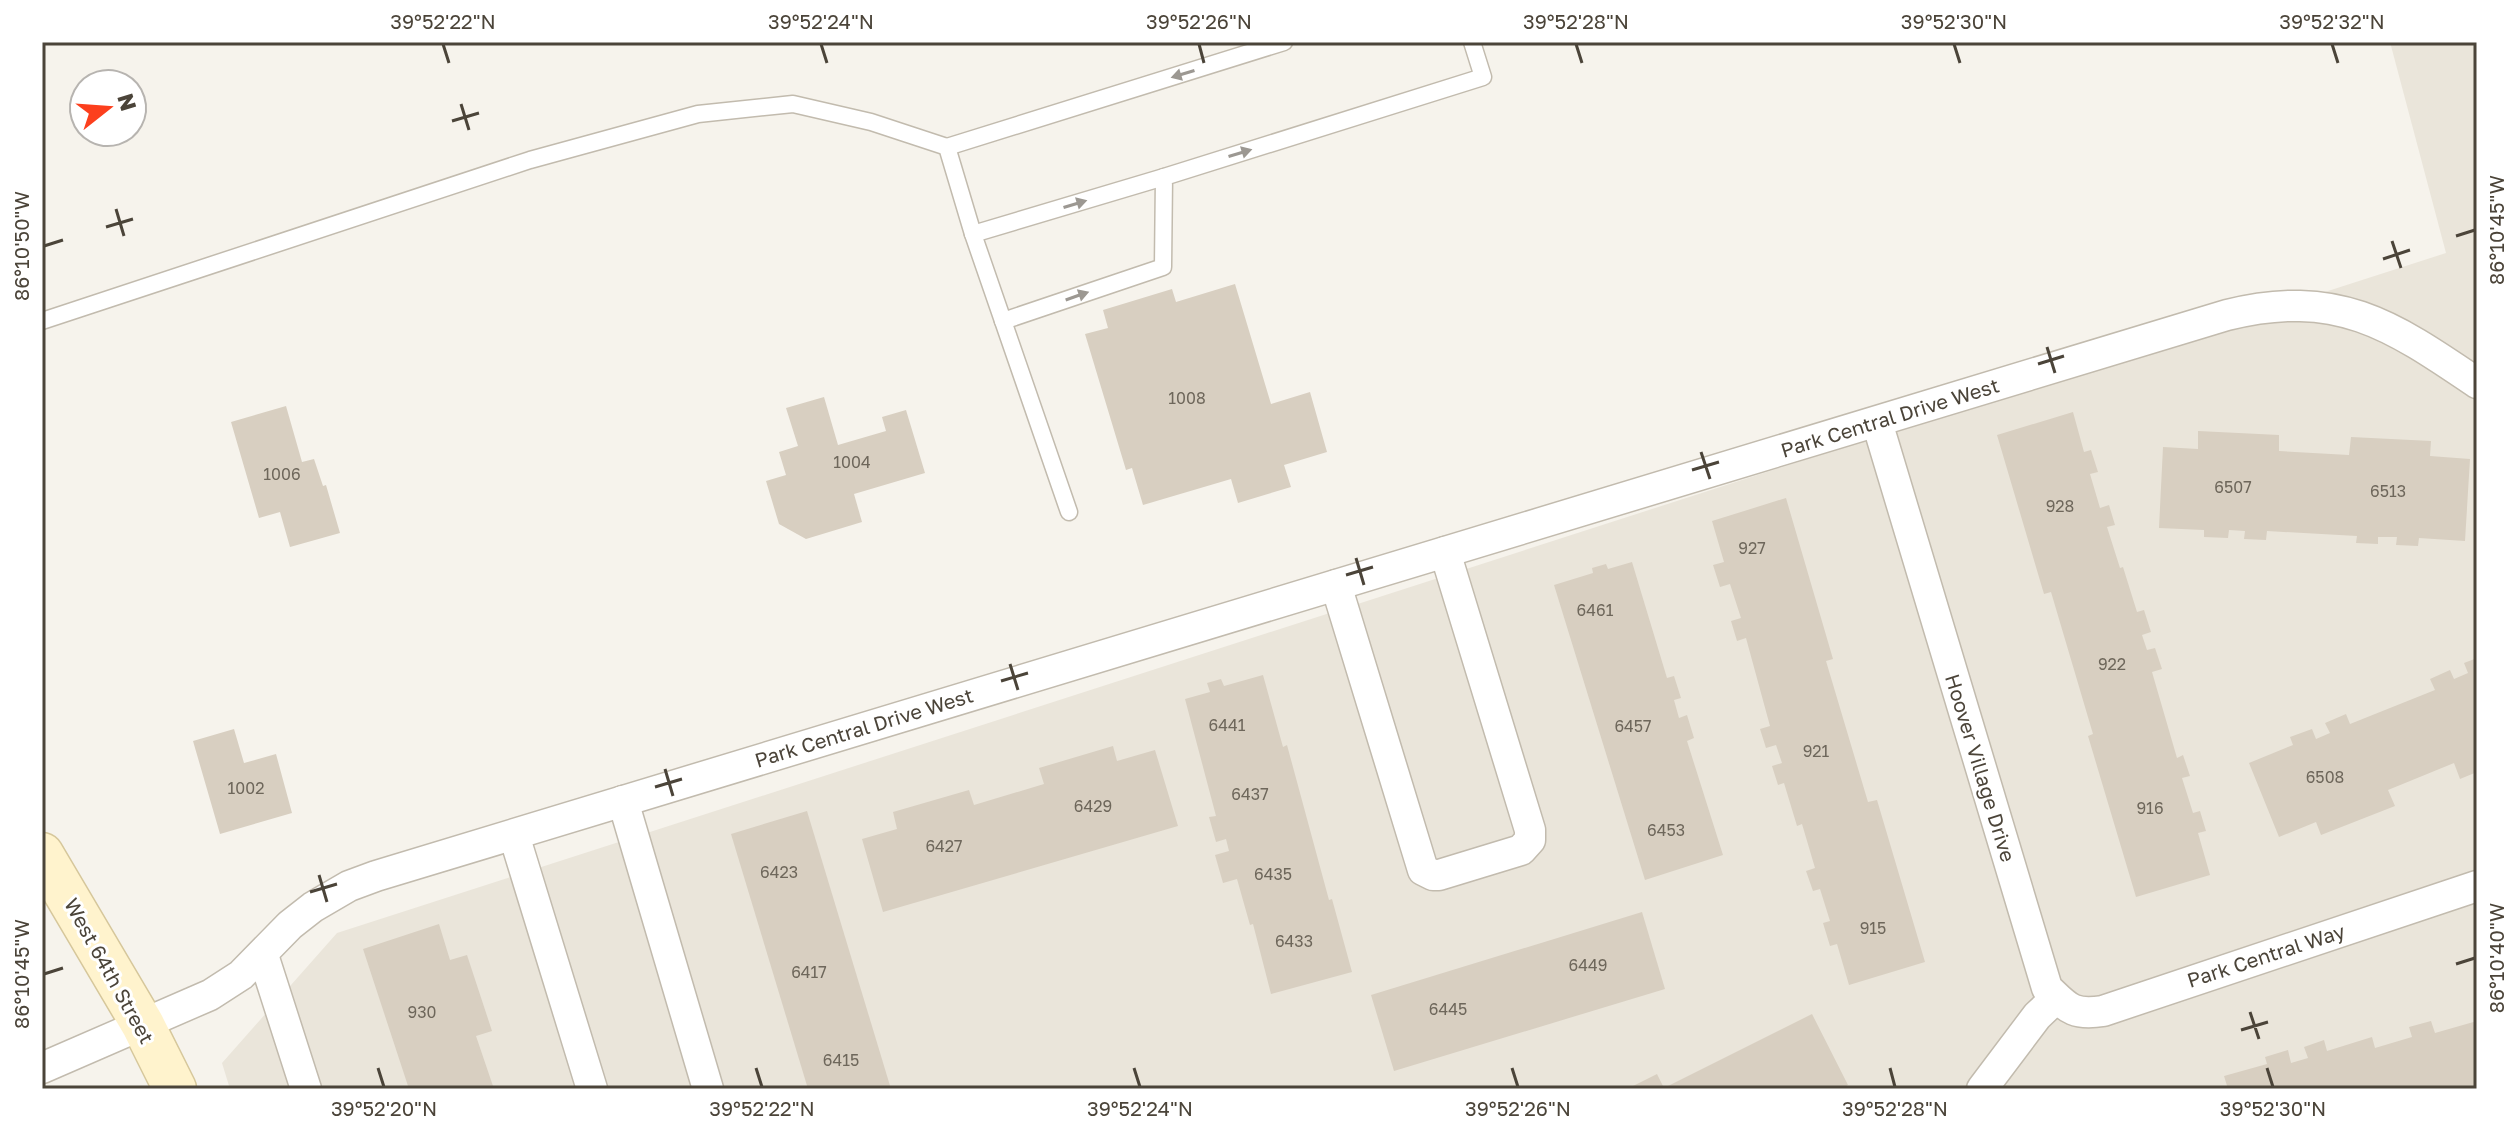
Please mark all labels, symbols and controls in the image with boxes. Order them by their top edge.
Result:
text: 39°52'22"N [390,9,496,33]
text: 39°52'24"N [768,9,874,33]
text: 39°52'26"N [1146,9,1252,33]
text: 39°52'28"N [1523,9,1629,33]
text: 39°52'30"N [1901,9,2007,33]
text: 39°52'32"N [2279,9,2385,33]
north arrow [68,68,148,148]
one-way arrow [1171,68,1195,80]
text: N [112,90,143,114]
one-way arrow [1228,146,1252,159]
text: 86°10'45"W [2484,175,2508,285]
text: 86°10'50"W [9,191,33,301]
one-way arrow [1063,197,1087,210]
one-way arrow [1065,289,1089,301]
street label: Park Central Drive West [1778,372,2002,462]
house number: 1008 [1168,388,1206,408]
house number: 1004 [833,452,871,472]
house number: 1006 [263,464,301,484]
house number: 6507 [2214,477,2252,497]
house number: 6513 [2370,481,2406,501]
house number: 928 [2046,496,2074,516]
house number: 927 [1738,538,1766,558]
house number: 6461 [1577,600,1614,620]
house number: 922 [2098,654,2126,674]
street label: Hoover Village Drive [1941,671,2021,865]
street label: Park Central Drive West [752,682,976,772]
house number: 6441 [1209,715,1246,735]
house number: 6457 [1614,716,1652,736]
house number: 921 [1803,741,1830,761]
house number: 6508 [2306,767,2344,787]
house number: 1002 [228,778,264,798]
house number: 6437 [1231,784,1269,804]
house number: 6429 [1074,796,1112,816]
house number: 916 [2136,798,2164,818]
house number: 6453 [1647,820,1685,840]
house number: 6427 [925,836,963,856]
house number: 6423 [760,862,798,882]
house number: 6435 [1254,864,1292,884]
street label: West 64th Street [60,894,160,1047]
text: 86°10'40"W [2484,903,2508,1013]
house number: 915 [1860,918,1886,938]
street label: Park Central Way [2184,918,2348,992]
text: 86°10'45"W [9,919,33,1029]
house number: 6433 [1275,931,1313,951]
house number: 6449 [1569,955,1607,975]
house number: 6417 [791,962,827,982]
house number: 6445 [1429,999,1467,1019]
house number: 930 [408,1002,436,1022]
house number: 6415 [823,1050,859,1070]
text: 39°52'20"N [331,1096,437,1120]
text: 39°52'22"N [709,1096,815,1120]
text: 39°52'24"N [1087,1096,1193,1120]
text: 39°52'26"N [1465,1096,1571,1120]
text: 39°52'28"N [1842,1096,1948,1120]
text: 39°52'30"N [2220,1096,2326,1120]

